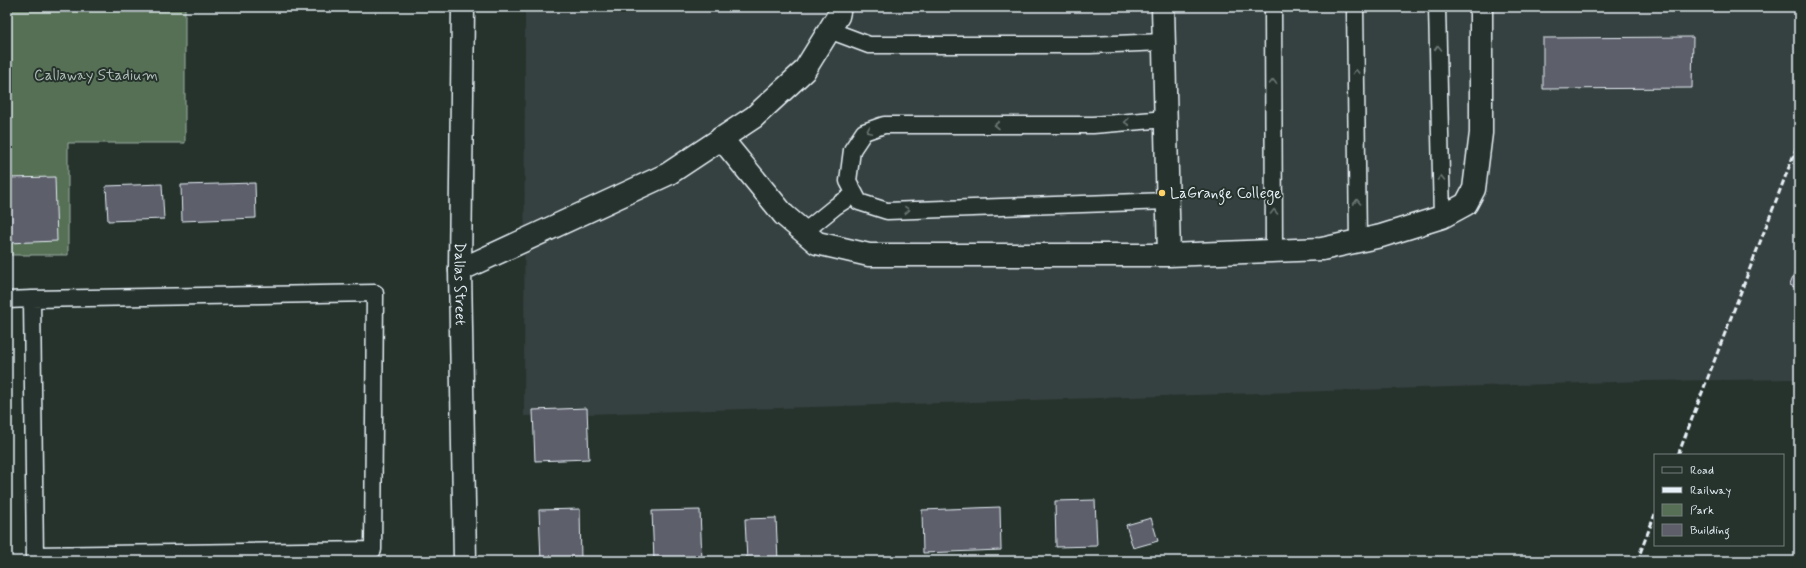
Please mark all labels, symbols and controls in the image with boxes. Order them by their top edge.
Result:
one-way arrow [1433,45,1442,51]
park label: Callaway Stadium [34,66,158,86]
one-way arrow [1352,69,1360,75]
one-way arrow [1269,79,1277,85]
one-way arrow [1124,118,1130,127]
one-way arrow [994,121,1000,129]
one-way arrow [866,127,873,134]
one-way arrow [1436,175,1445,181]
place label: LaGrange College [1170,184,1281,205]
marker: LaGrange College [1157,188,1167,198]
one-way arrow [1353,199,1361,205]
one-way arrow [904,206,910,214]
one-way arrow [1270,209,1278,215]
street label: Dallas Street [449,242,470,326]
legend [1654,454,1784,546]
text: Road [1690,463,1714,479]
text: Railway [1690,483,1732,499]
text: Park [1690,503,1714,519]
text: Building [1690,523,1730,540]

